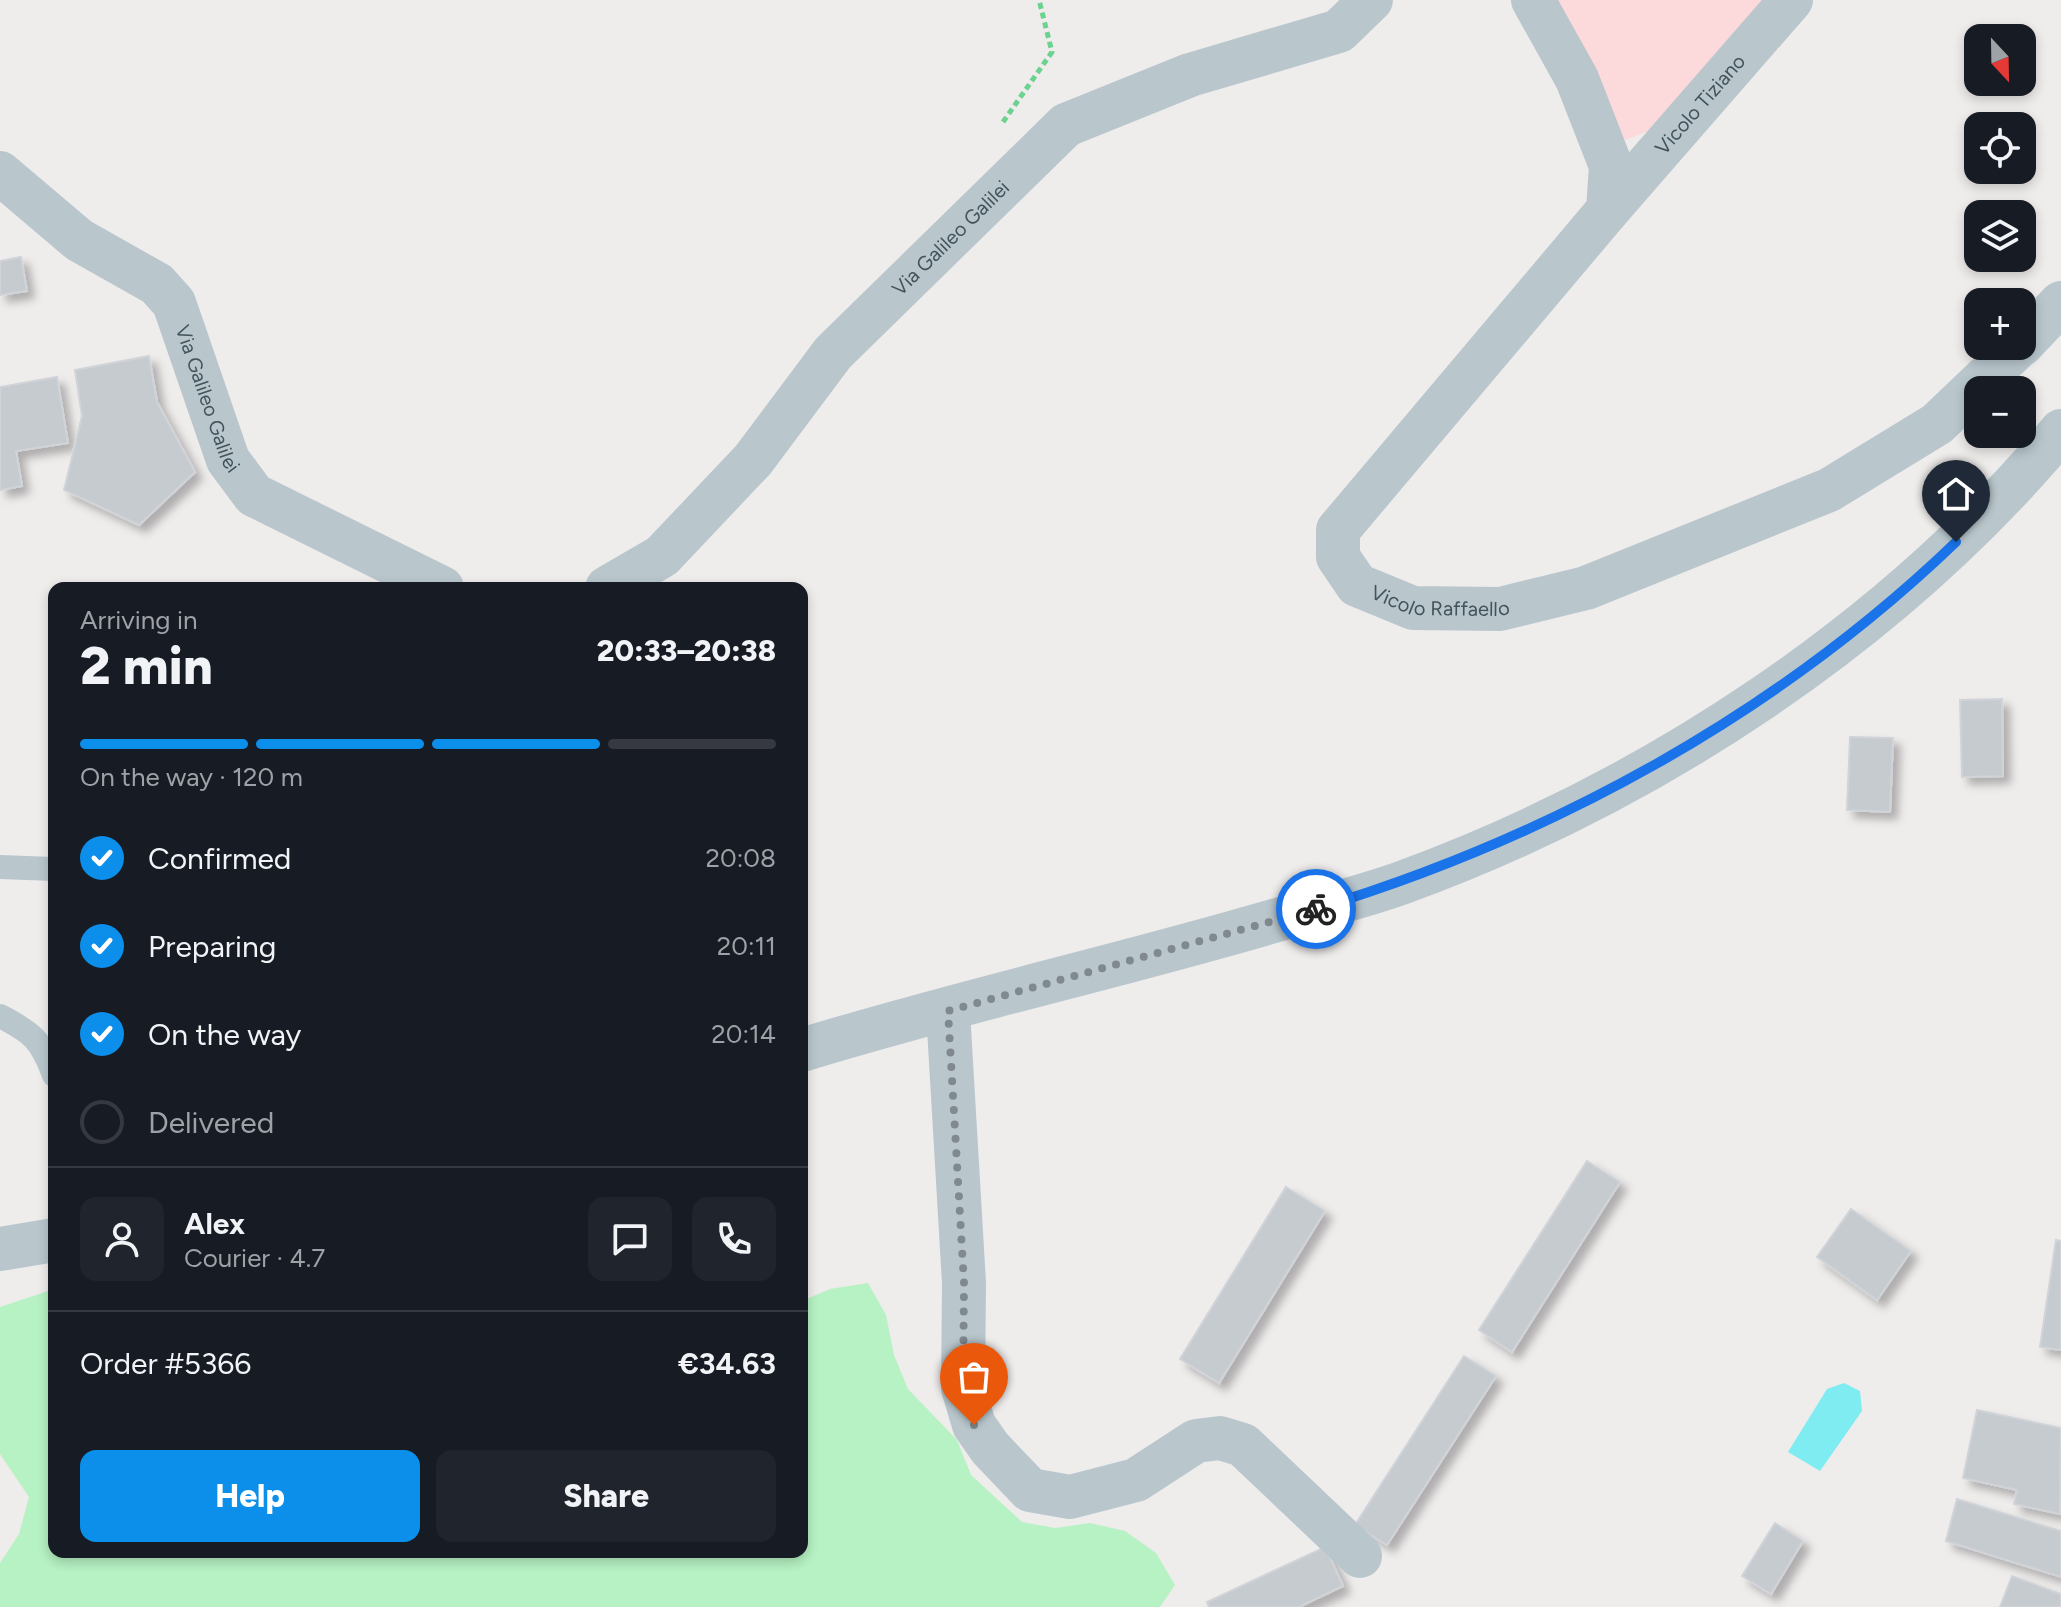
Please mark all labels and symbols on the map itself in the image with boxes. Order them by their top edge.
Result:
north arrow [1964,24,2036,96]
street label: Vicolo Tiziano [1650,49,1750,159]
street label: Via Galileo Galilei [887,175,1014,301]
street label: Via Galileo Galilei [171,322,245,477]
pin [1922,460,1990,542]
street label: Vicolo Raffaello [1367,580,1512,621]
courier [1276,869,1356,949]
pin [940,1343,1008,1425]

